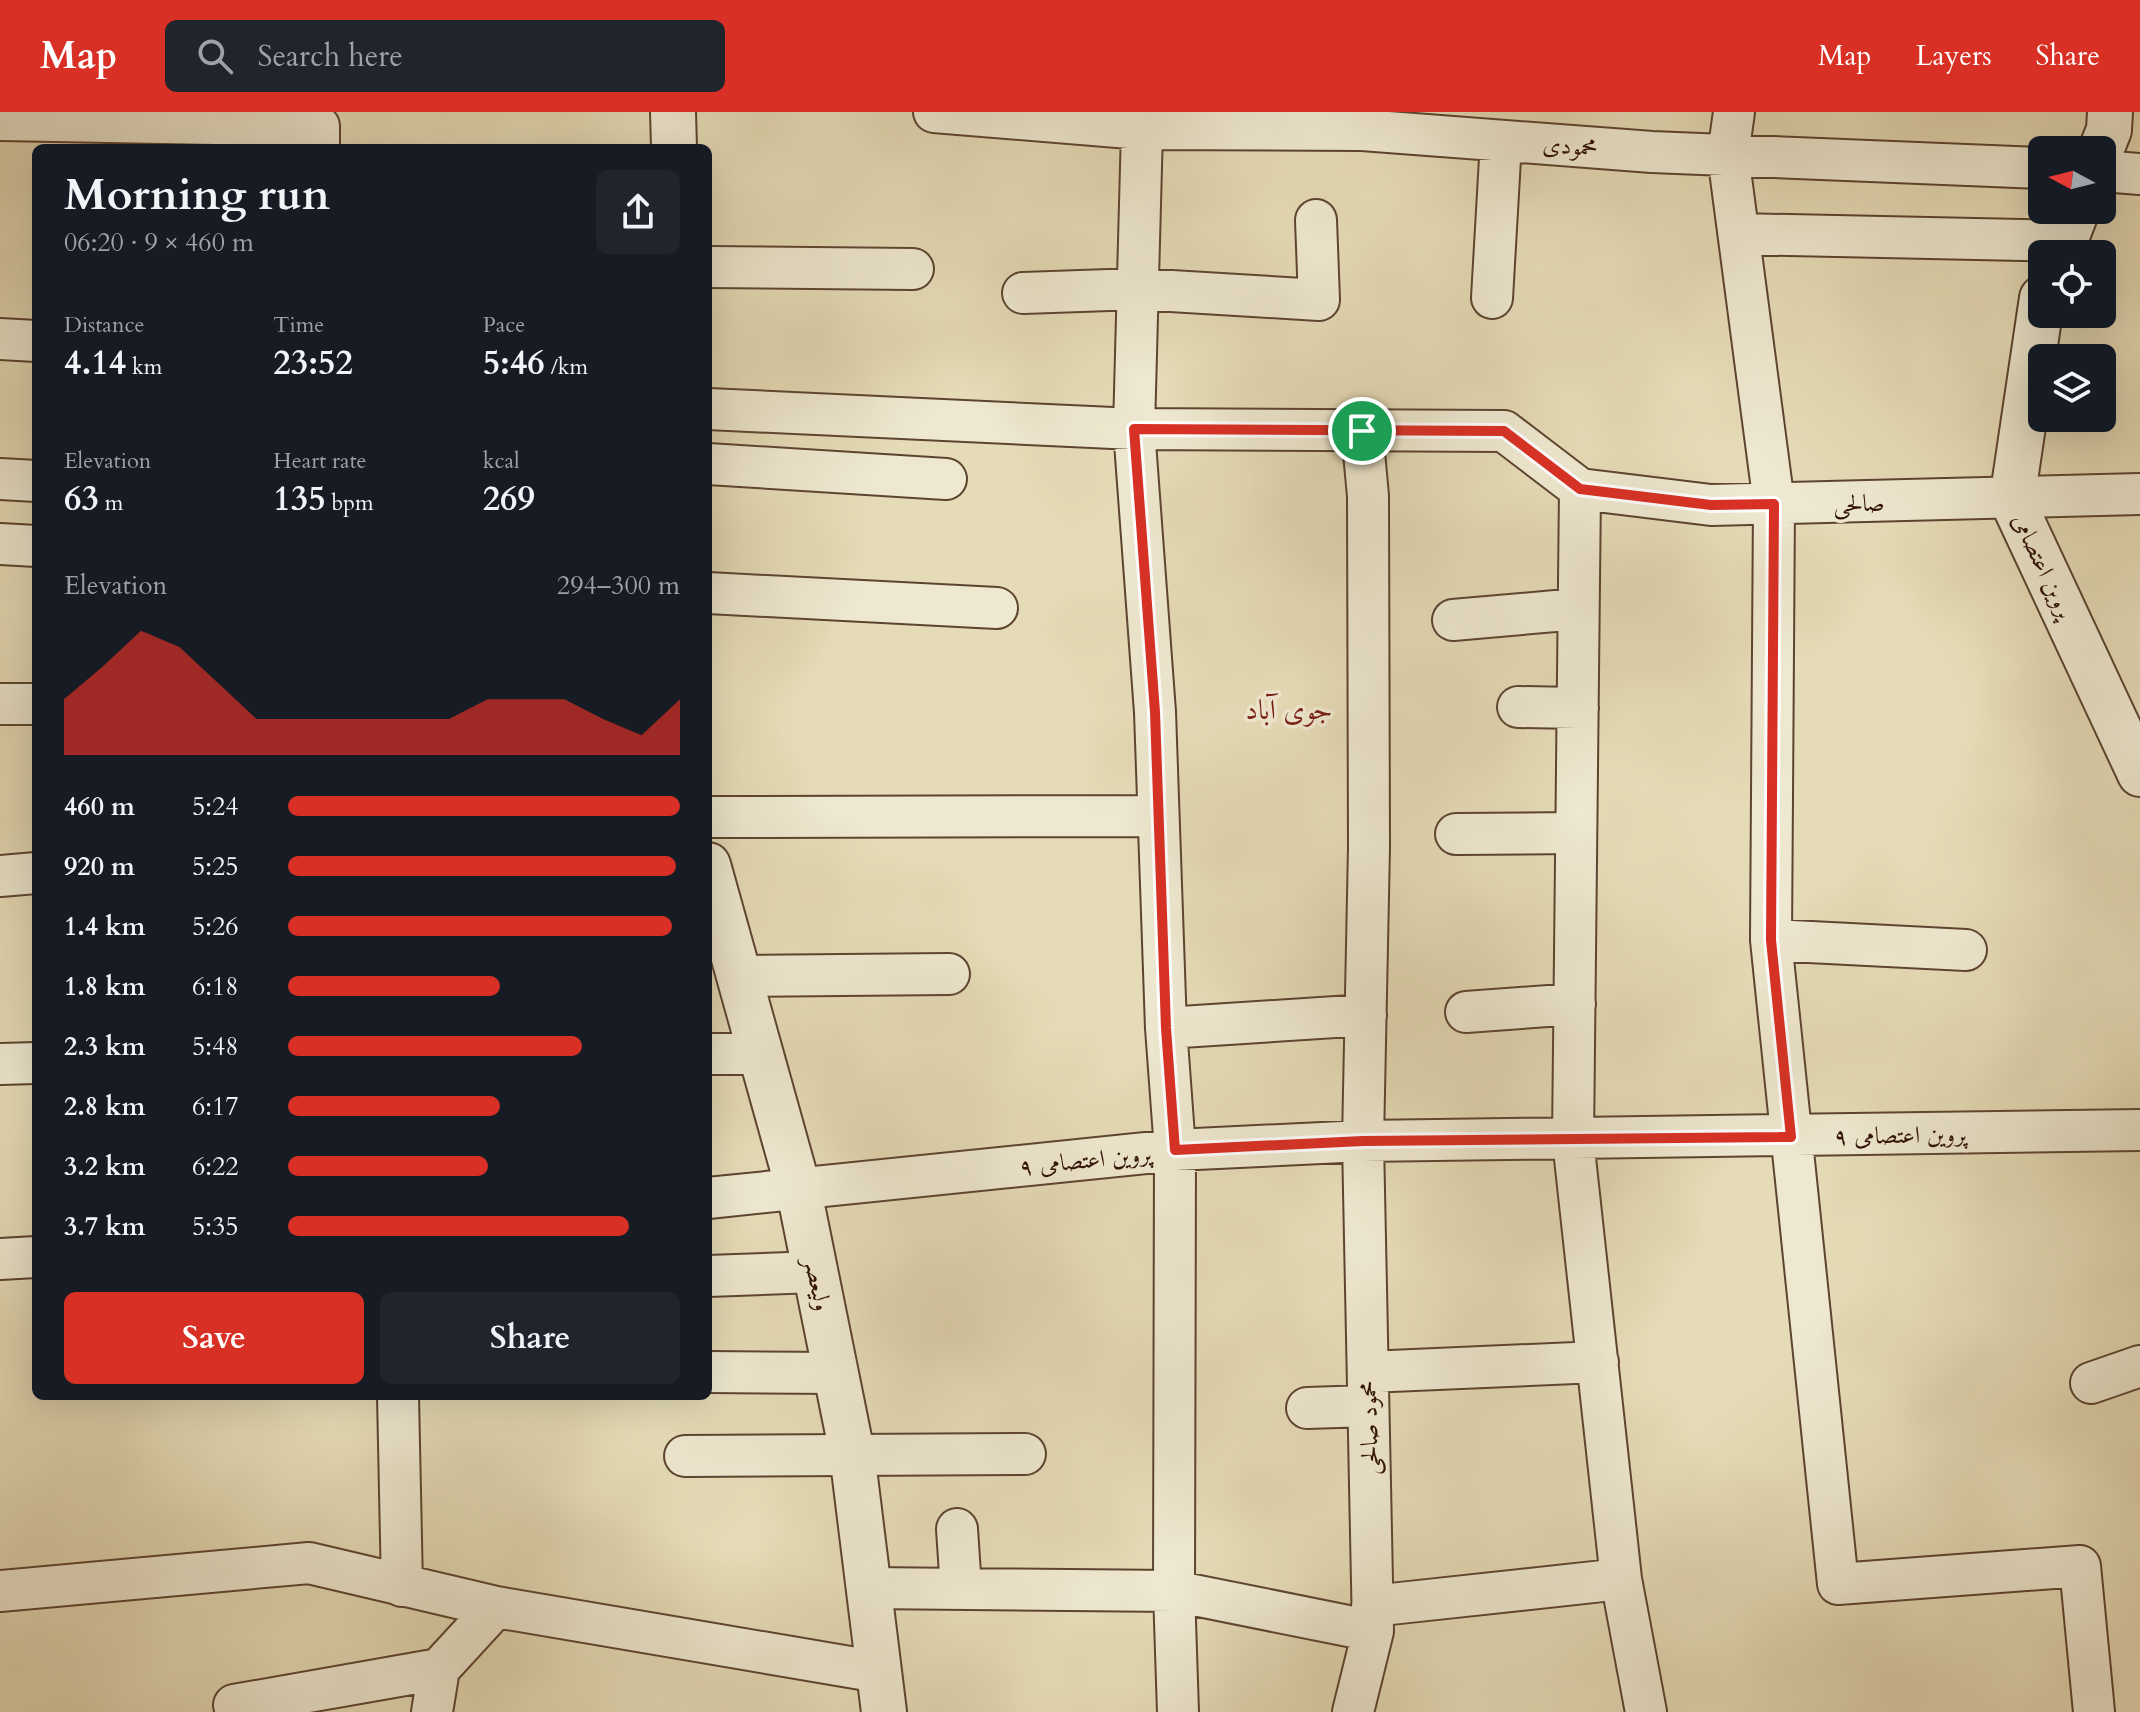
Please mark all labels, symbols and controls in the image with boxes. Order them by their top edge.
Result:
search box [165,20,725,92]
text: Map [40,30,117,82]
icon: search [193,34,237,78]
text: Search here [257,36,403,77]
text: Map [1818,37,1871,75]
text: Layers [1915,37,1992,75]
text: Share [2036,37,2100,75]
street label: محمودی [1541,128,1599,165]
north arrow [2028,136,2116,224]
map controls [2028,136,2116,432]
text: Morning run [64,165,330,225]
button: share [596,170,680,254]
text: 06:20 · 9 × 460 m [64,225,254,260]
button: locate [2028,240,2116,328]
text: Distance [64,310,144,340]
text: Time [273,310,324,340]
text: Pace [483,310,525,340]
text: 4.14 [64,340,126,386]
text: 23:52 [273,340,353,386]
text: 5:46 [483,340,545,386]
button: layers [2028,344,2116,432]
text: km [126,352,162,382]
text: /km [545,352,588,382]
pin [1328,397,1396,465]
icon: arrive [1340,409,1384,453]
text: Elevation [64,446,151,476]
text: Heart rate [273,446,367,476]
text: kcal [483,446,520,476]
text: 63 [64,476,99,522]
text: 135 [273,476,326,522]
text: 269 [483,476,535,522]
street label: صالحی [1833,487,1885,520]
text: m [99,488,123,518]
text: bpm [326,488,374,518]
street label: پروین اعتصامی [2004,508,2082,627]
text: Elevation [64,568,167,603]
text: 294–300 m [557,568,680,603]
district label: جوی آباد [1245,691,1333,729]
text: 460 m [64,789,135,824]
text: 5:24 [192,789,239,824]
text: 920 m [64,849,135,884]
text: 5:25 [192,849,239,884]
text: 1.4 km [64,909,145,944]
text: 5:26 [192,909,239,944]
text: 1.8 km [64,969,145,1004]
text: 6:18 [192,969,239,1004]
text: 2.3 km [64,1029,145,1064]
text: 5:48 [192,1029,239,1064]
text: 2.8 km [64,1089,145,1124]
text: 6:17 [192,1089,239,1124]
street label: پروین اعتصامی ۹ [1833,1118,1970,1153]
street label: پروین اعتصامی ۹ [1017,1137,1156,1184]
text: 3.2 km [64,1149,145,1184]
text: 6:22 [192,1149,239,1184]
text: 3.7 km [64,1209,145,1244]
text: 5:35 [192,1209,239,1244]
street label: ولیعصر [795,1251,839,1314]
button: Save [64,1292,364,1384]
button: Share [380,1292,680,1384]
street label: محمود صالحی [1352,1380,1387,1476]

